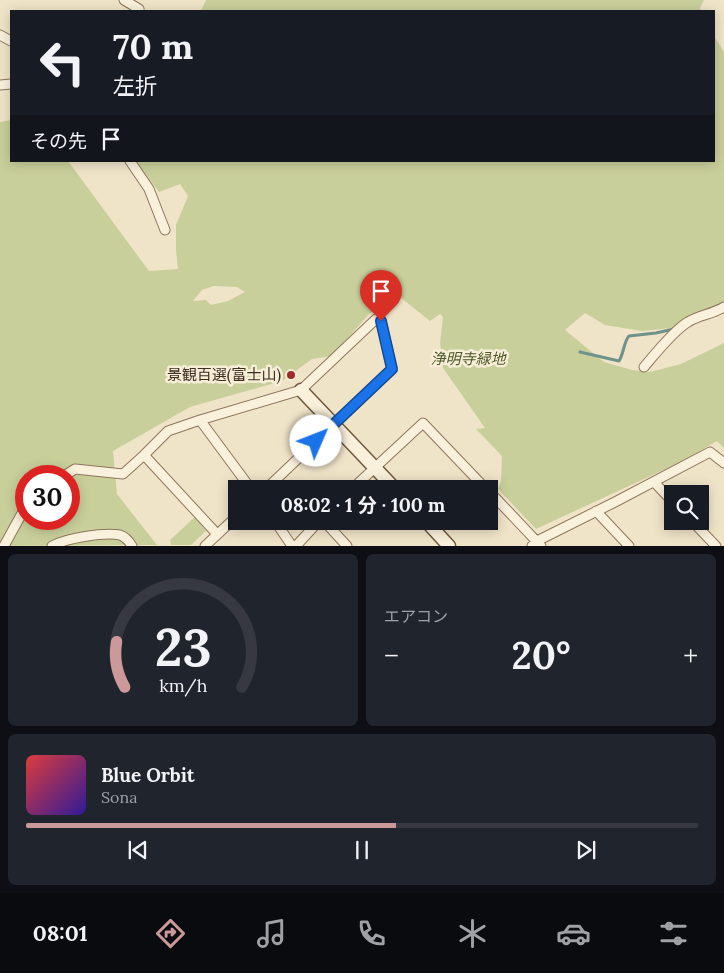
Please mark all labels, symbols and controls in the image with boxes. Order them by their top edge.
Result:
text: 70 m [113,24,193,69]
icon: left [30,30,95,95]
text: 左折 [113,72,157,100]
icon: arrive [97,125,125,153]
text: その先 [30,129,87,153]
pin [360,270,402,321]
icon: arrive [367,277,395,305]
park label: 浄明寺緑地 [430,349,507,368]
place label: 景観百選(富士山) [167,365,281,385]
marker: 景観百選(富士山) [285,369,297,381]
position arrow [289,414,341,466]
speed limit sign: 30 [15,465,80,530]
map controls [664,485,709,530]
button: search [664,485,709,530]
text: 08:02 · 1 分 · 100 m [281,493,445,517]
text: エアコン [384,606,448,626]
text: 23 [155,614,211,680]
text: 20° [512,631,570,679]
text: − [384,638,399,674]
text: + [683,638,698,674]
text: km/h [159,674,207,697]
text: Blue Orbit [101,763,195,787]
text: Sona [101,787,137,807]
icon: previous [124,836,152,864]
icon: pause [348,836,376,864]
icon: next [572,836,600,864]
icon: directions [153,916,188,951]
icon: music [254,916,289,951]
icon: phone [354,916,389,951]
icon: climate [455,916,490,951]
icon: car [556,916,591,951]
icon: filters [656,916,691,951]
text: 08:01 [33,919,88,947]

